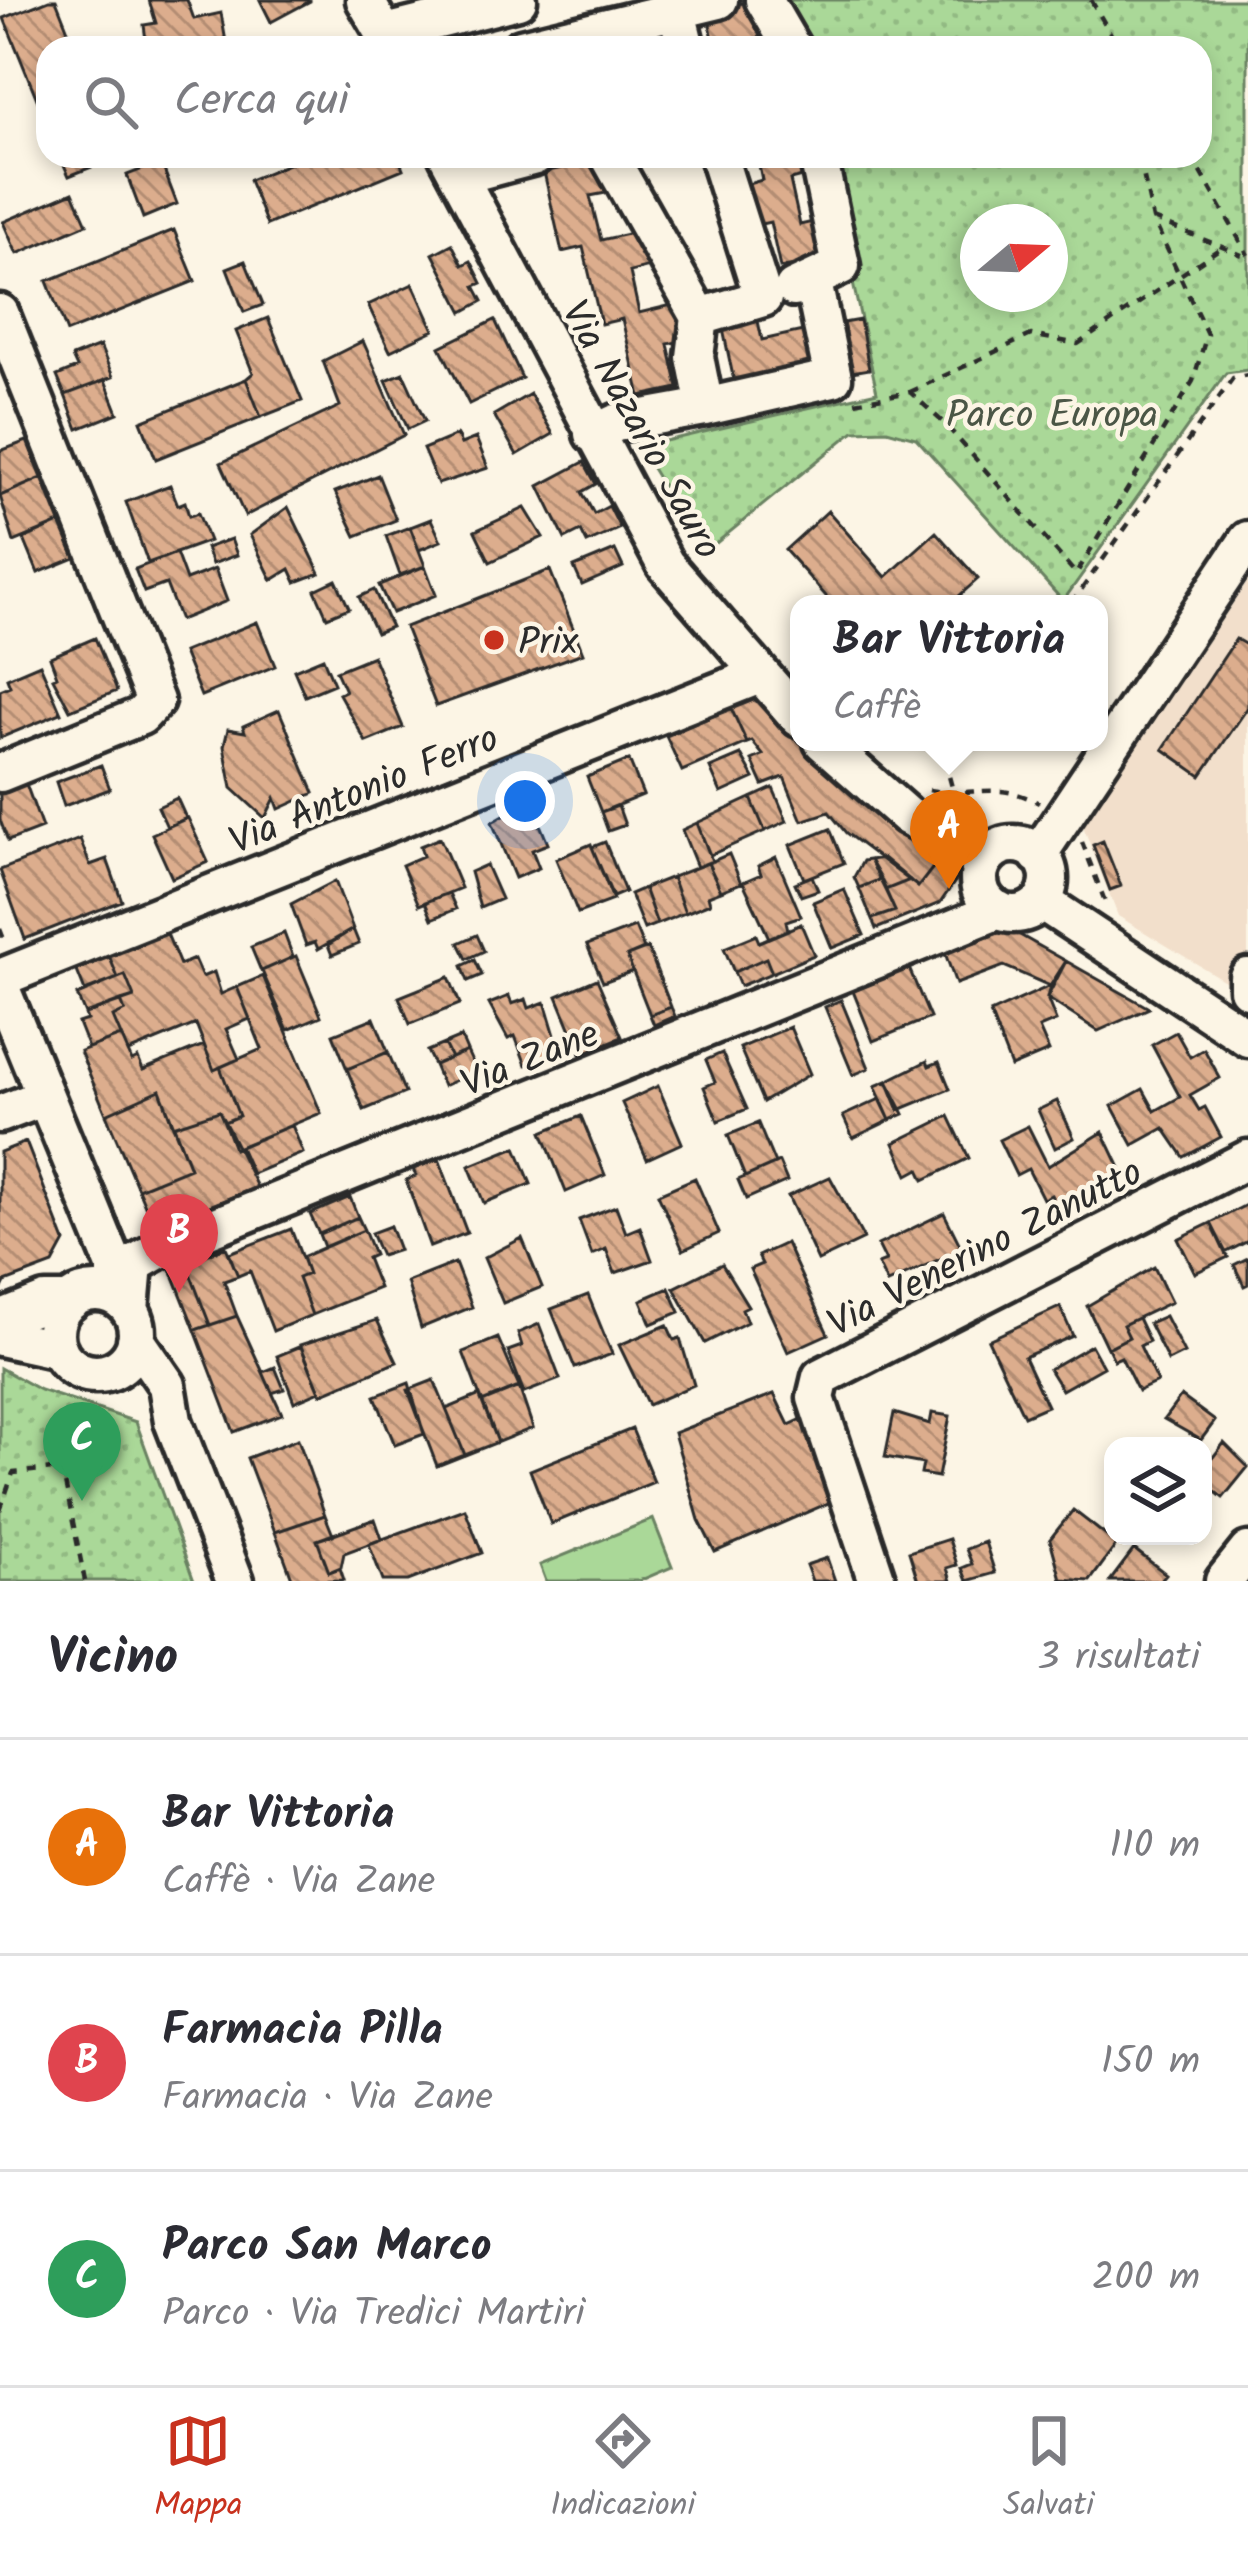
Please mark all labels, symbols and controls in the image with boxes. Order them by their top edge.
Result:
search box [36,36,1212,168]
text: Cerca qui [174,66,349,138]
icon: search [78,69,144,135]
north arrow [960,204,1068,312]
street label: Via Nazario Sauro [543,290,736,572]
park label: Parco Europa [946,386,1158,448]
popup [790,595,1108,751]
text: Bar Vittoria [833,606,1065,678]
place label: Prix [518,613,579,675]
marker: Prix [481,627,507,653]
text: Caffè [833,678,921,740]
street label: Via Antonio Ferro [220,709,509,874]
your location [495,771,555,831]
pin: A [910,790,988,889]
street label: Via Zane [452,1005,609,1117]
street label: Via Venerino Zanutto [817,1143,1154,1356]
pin: B [140,1194,218,1293]
pin: C [43,1402,121,1501]
map controls [1104,1437,1212,1545]
button: layers [1104,1437,1212,1545]
text: Vicino [48,1619,178,1700]
text: 3 risultati [1037,1628,1200,1690]
text: Bar Vittoria [162,1780,394,1852]
text: A [75,1816,99,1878]
text: 110 m [1109,1816,1200,1878]
text: Caffè · Via Zane [162,1852,435,1914]
text: Farmacia Pilla [162,1996,443,2068]
text: B [75,2032,99,2094]
text: 150 m [1101,2032,1200,2094]
text: Farmacia · Via Zane [162,2068,493,2130]
text: Parco San Marco [162,2212,492,2284]
text: C [75,2248,99,2310]
text: 200 m [1092,2248,1200,2310]
text: Parco · Via Tredici Martiri [162,2284,585,2346]
tab: Mappa [154,2408,242,2533]
tab: Indicazioni [550,2408,695,2533]
tab: Salvati [1003,2408,1094,2533]

